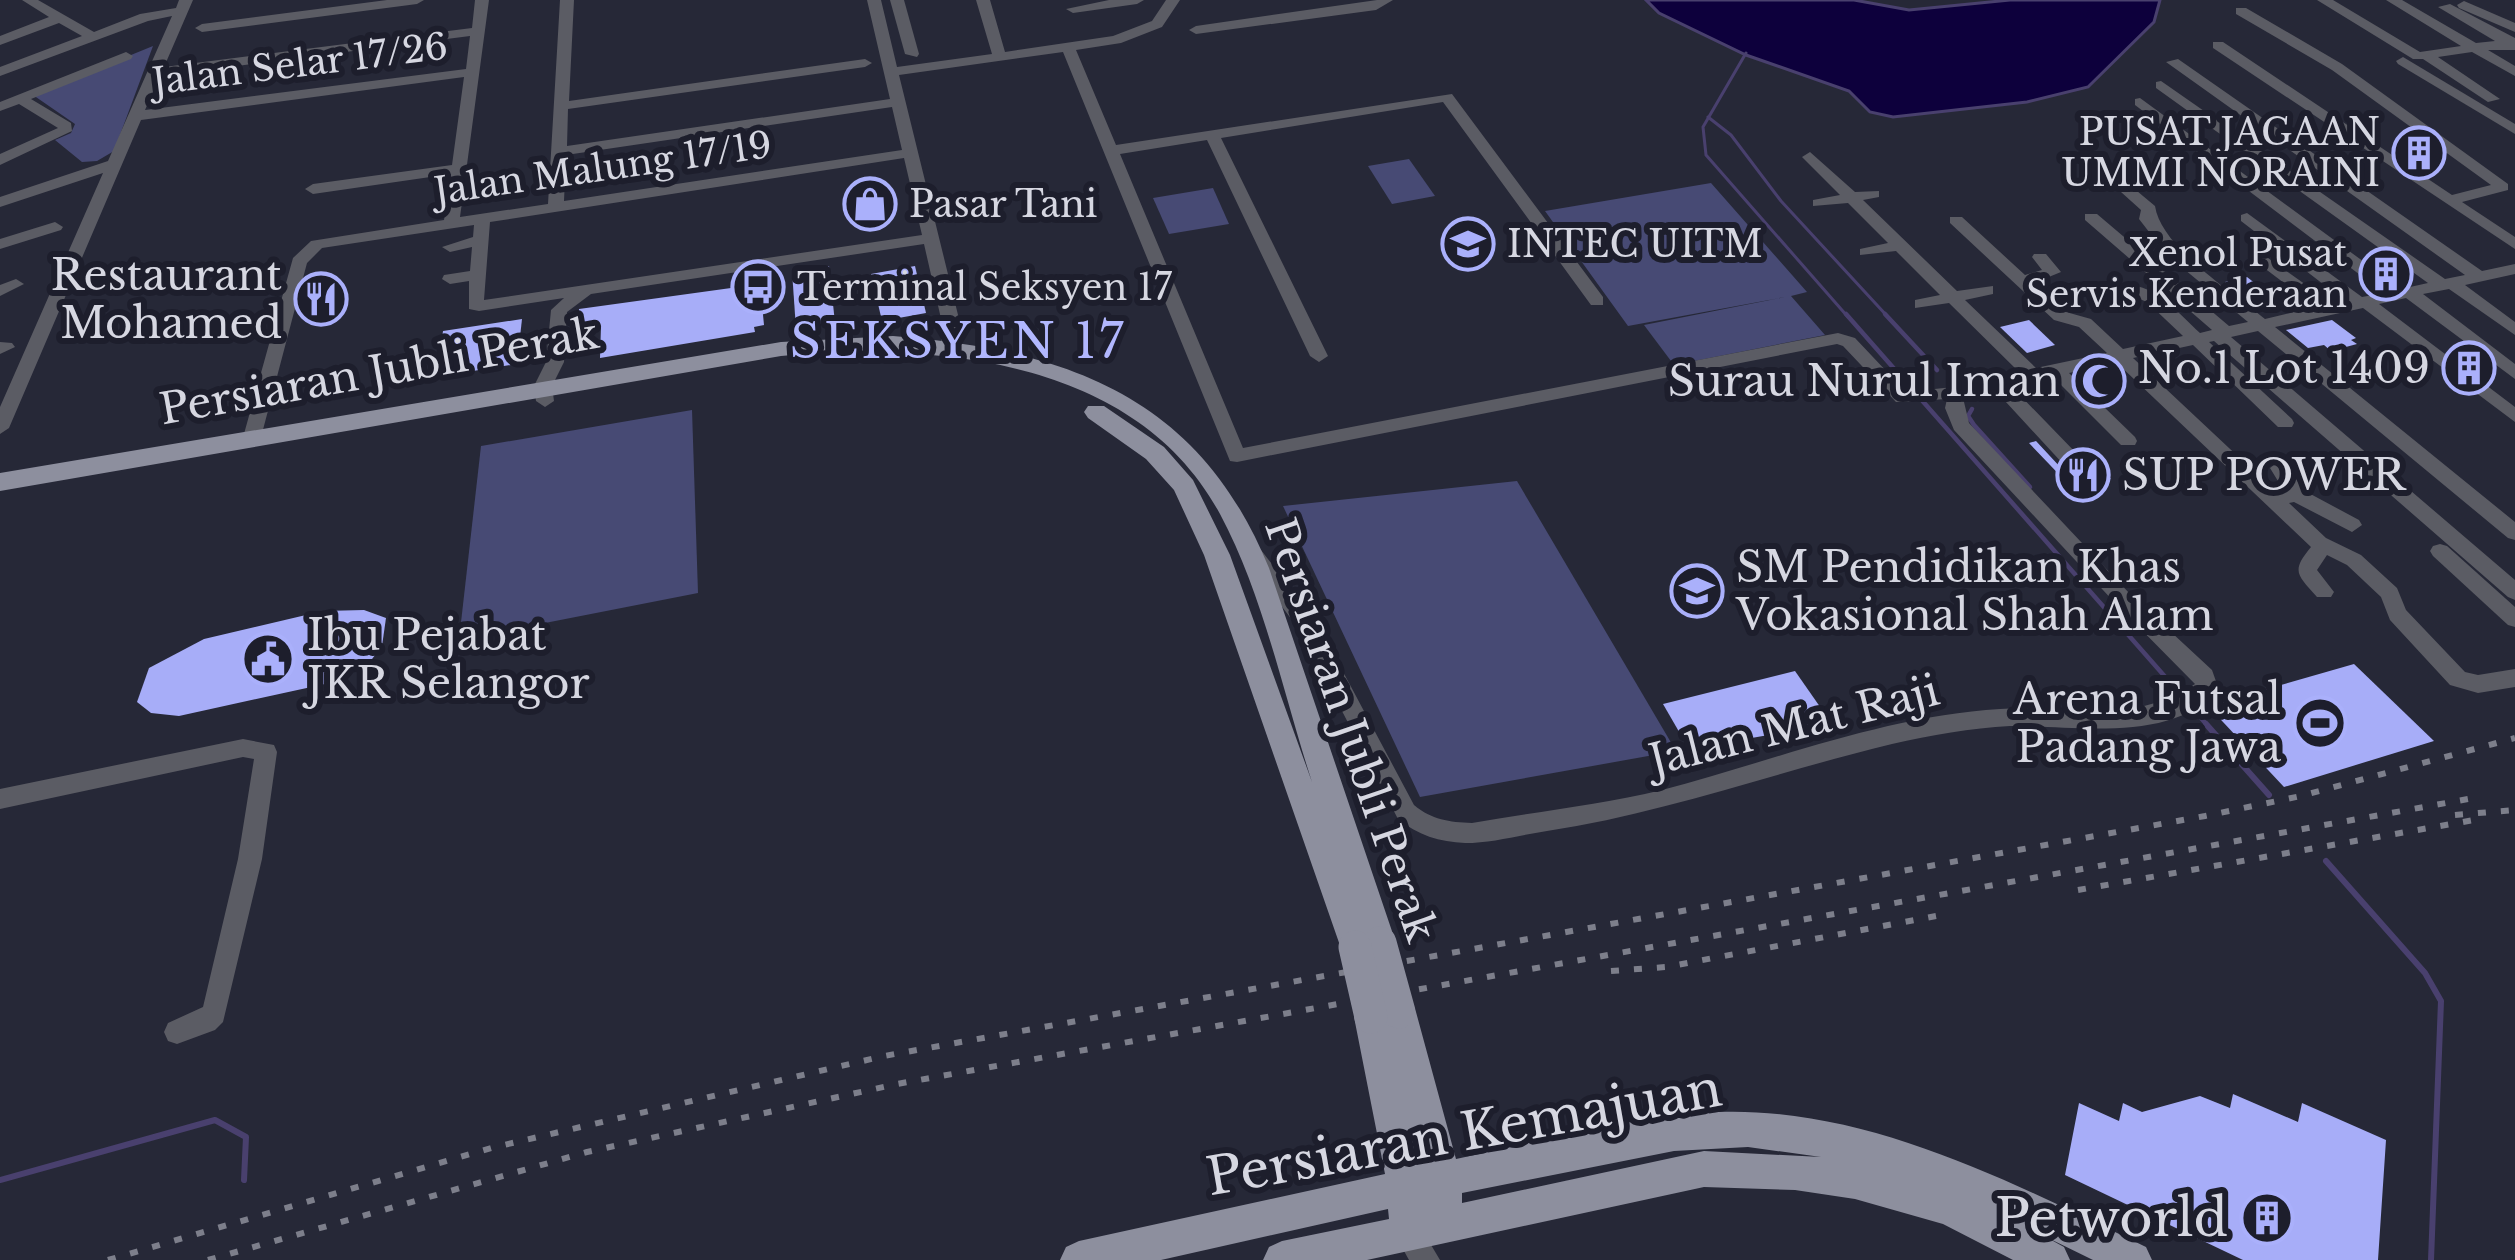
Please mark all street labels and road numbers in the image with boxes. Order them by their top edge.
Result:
street label: Jalan Selar 17/26 [146,24,450,105]
street label: Jalan Malung 17/19 [427,122,775,215]
street label: Persiaran Jubli Perak [155,307,603,435]
street label: Persiaran Jubli Perak [1254,511,1448,949]
street label: Jalan Mat Raji [1639,664,1944,787]
street label: Persiaran Kemajuan [1201,1057,1727,1209]

